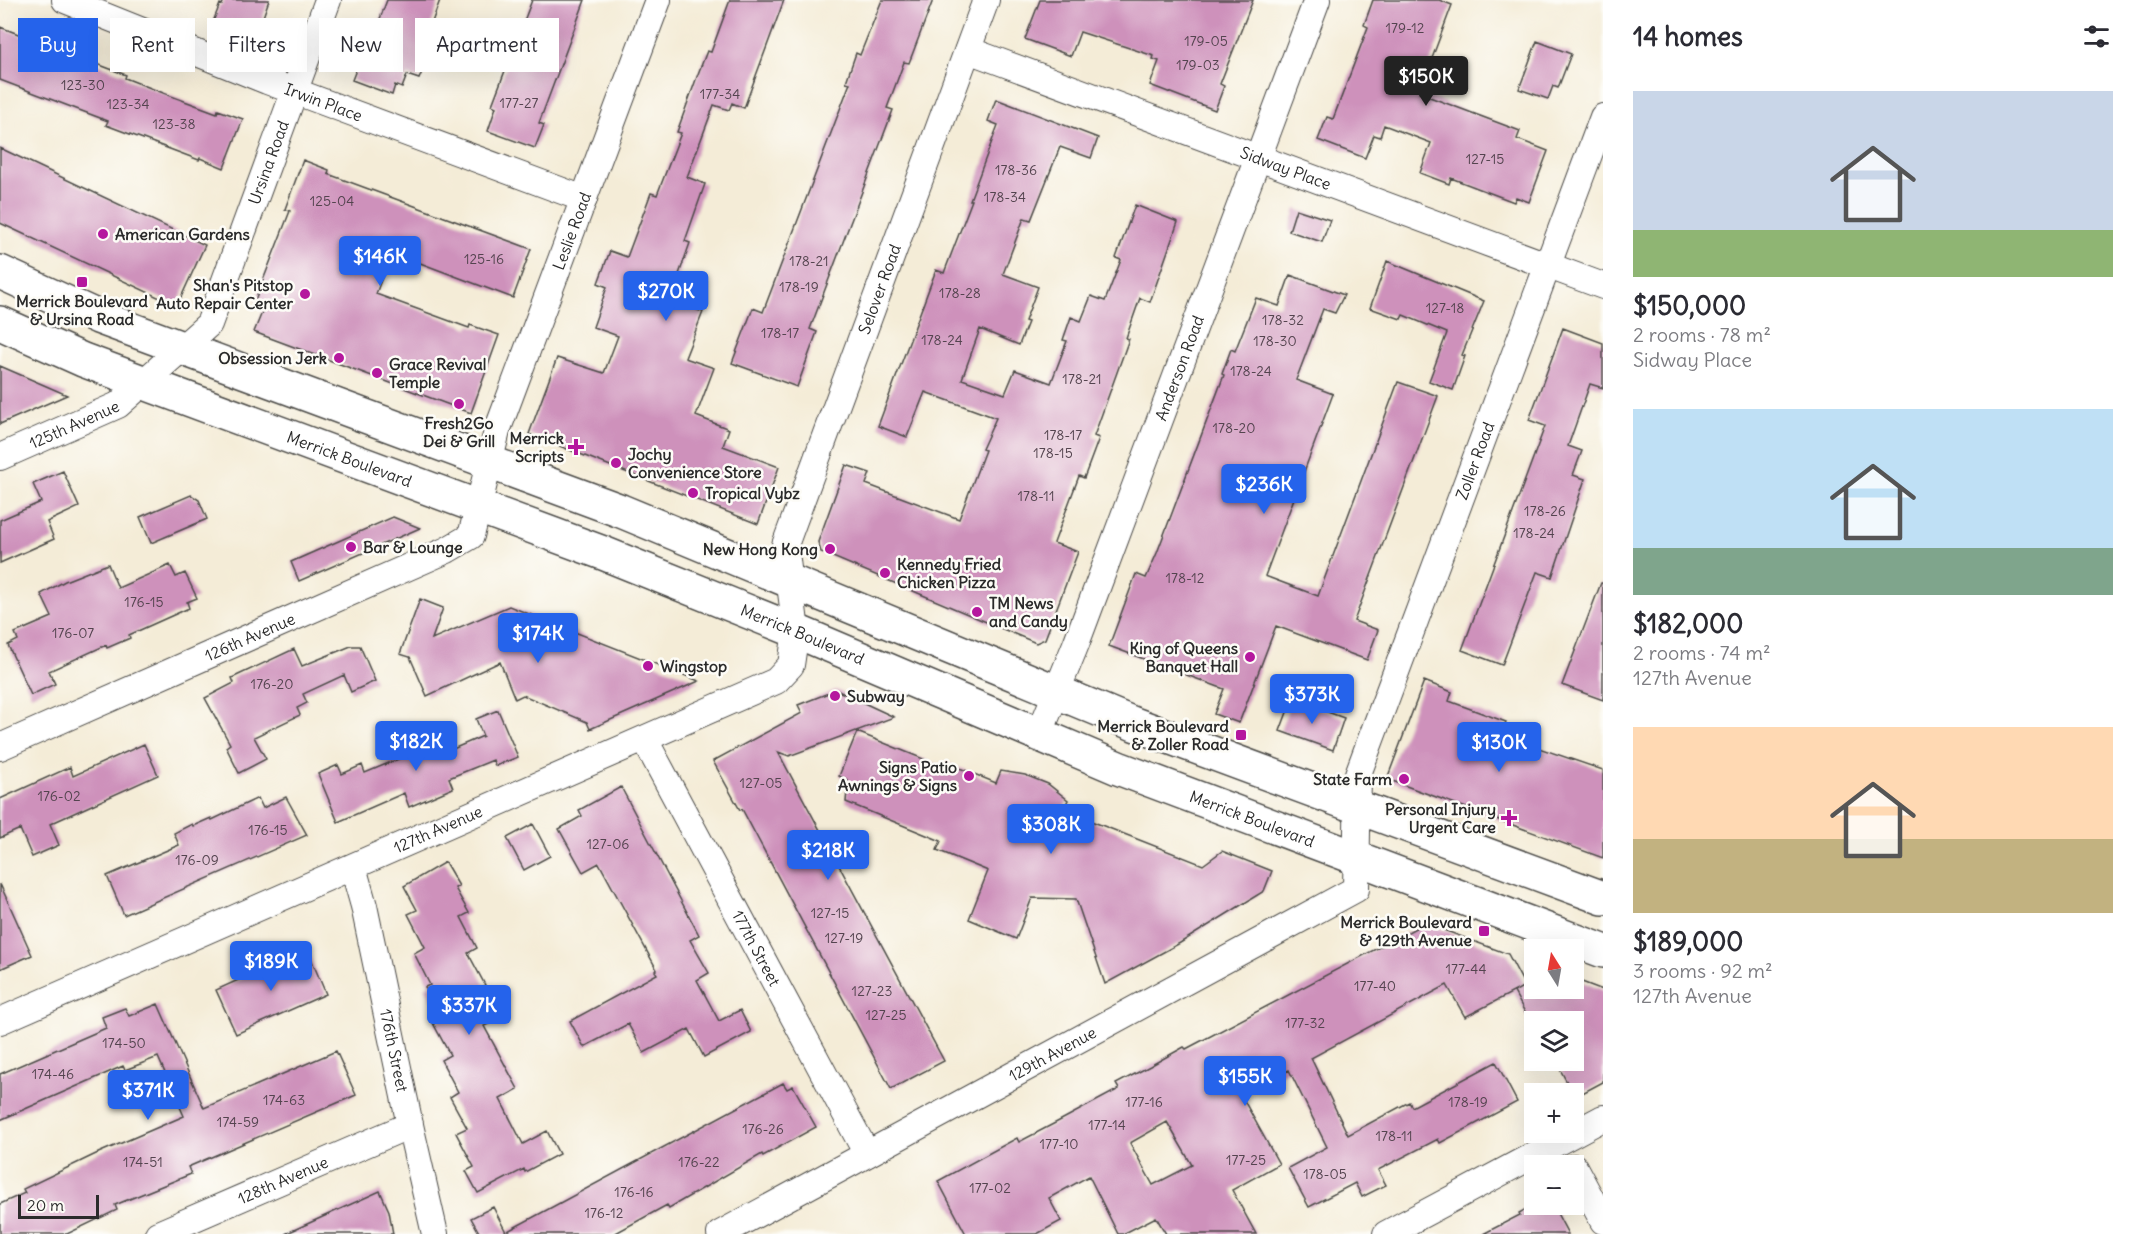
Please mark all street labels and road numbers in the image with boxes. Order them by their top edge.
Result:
street label: Irwin Place [282,78,365,126]
street label: Ursina Road [244,118,293,207]
street label: Sidway Place [1238,142,1334,194]
street label: Leslie Road [548,189,595,273]
street label: Selover Road [854,241,905,337]
street label: Anderson Road [1151,312,1208,423]
street label: 125th Avenue [26,396,122,453]
street label: Zoller Road [1451,419,1498,502]
street label: Merrick Boulevard [284,427,415,491]
street label: Merrick Boulevard [738,600,867,669]
street label: 126th Avenue [202,608,298,666]
street label: Merrick Boulevard [1187,786,1317,851]
street label: 127th Avenue [390,801,485,857]
street label: 177th Street [728,907,785,990]
street label: 176th Street [376,1007,413,1094]
street label: 129th Avenue [1005,1022,1099,1086]
street label: 128th Avenue [235,1152,331,1208]

